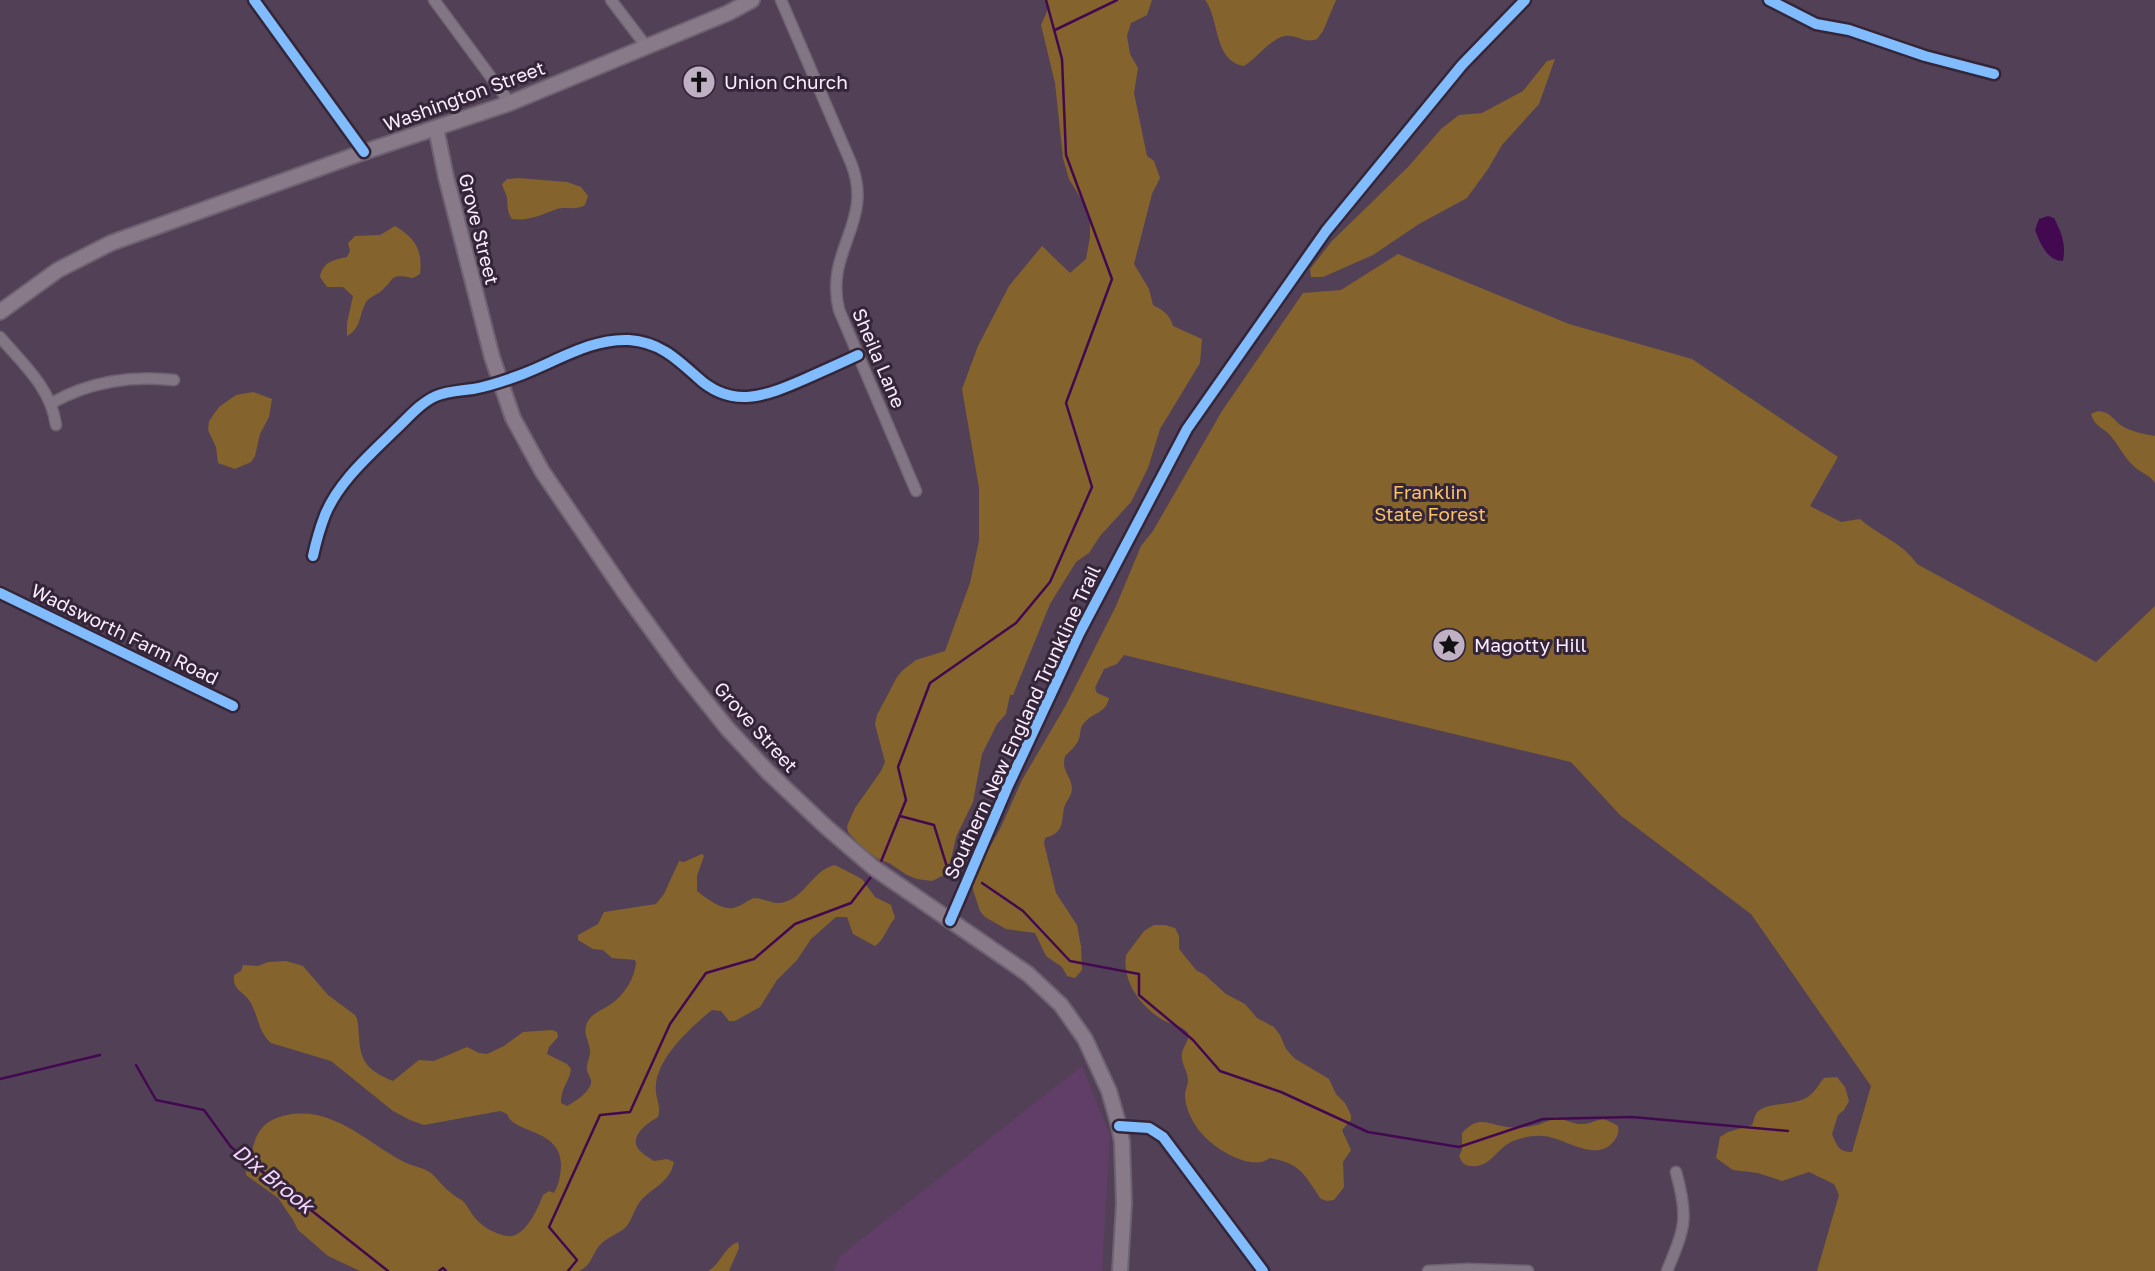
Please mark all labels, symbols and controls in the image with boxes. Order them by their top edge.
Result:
street label: Washington Street [380,56,548,135]
church icon: Union Church [680,63,718,101]
place label: Union Church [724,70,848,93]
street label: Grove Street [455,171,504,287]
street label: Sheila Lane [848,305,911,411]
park label: Franklin State Forest [1374,480,1486,525]
street label: Southern New England Trunkline Trail [938,561,1105,882]
street label: Wadsworth Farm Road [28,578,223,689]
place icon: Magotty Hill [1430,626,1468,664]
place label: Magotty Hill [1474,633,1587,656]
street label: Grove Street [710,677,803,777]
water label: Dix Brook [228,1138,321,1220]

